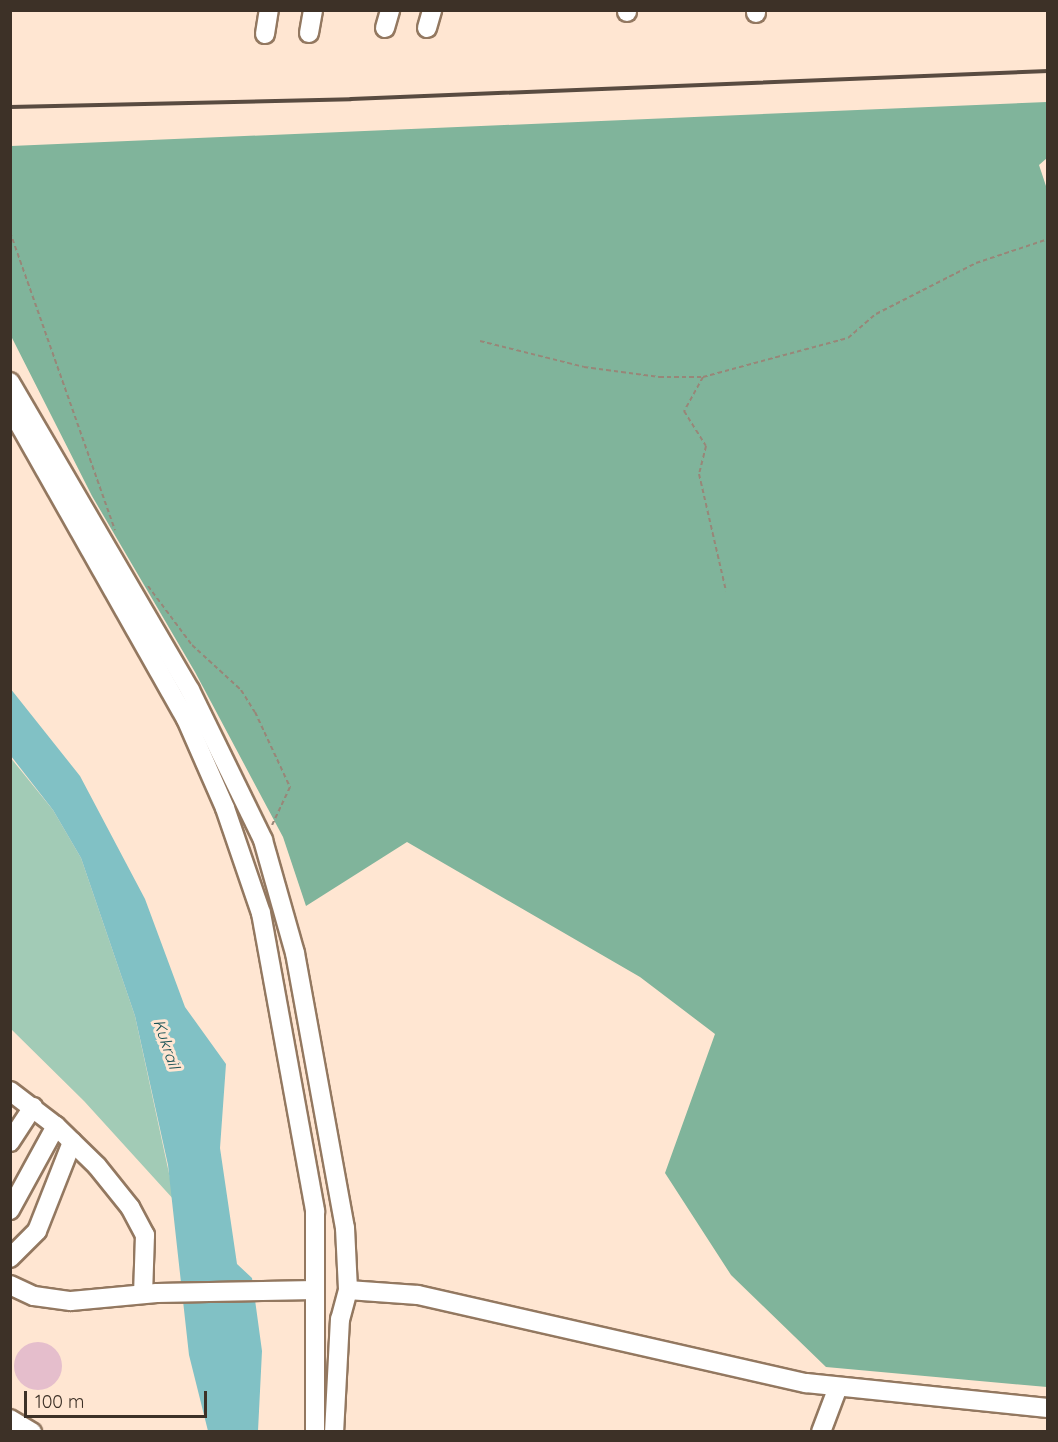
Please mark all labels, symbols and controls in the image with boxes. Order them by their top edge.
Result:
water label: Kukrail [150,1017,184,1071]
scale bar [27,1379,210,1417]
text: 100 m [35,1390,84,1413]

